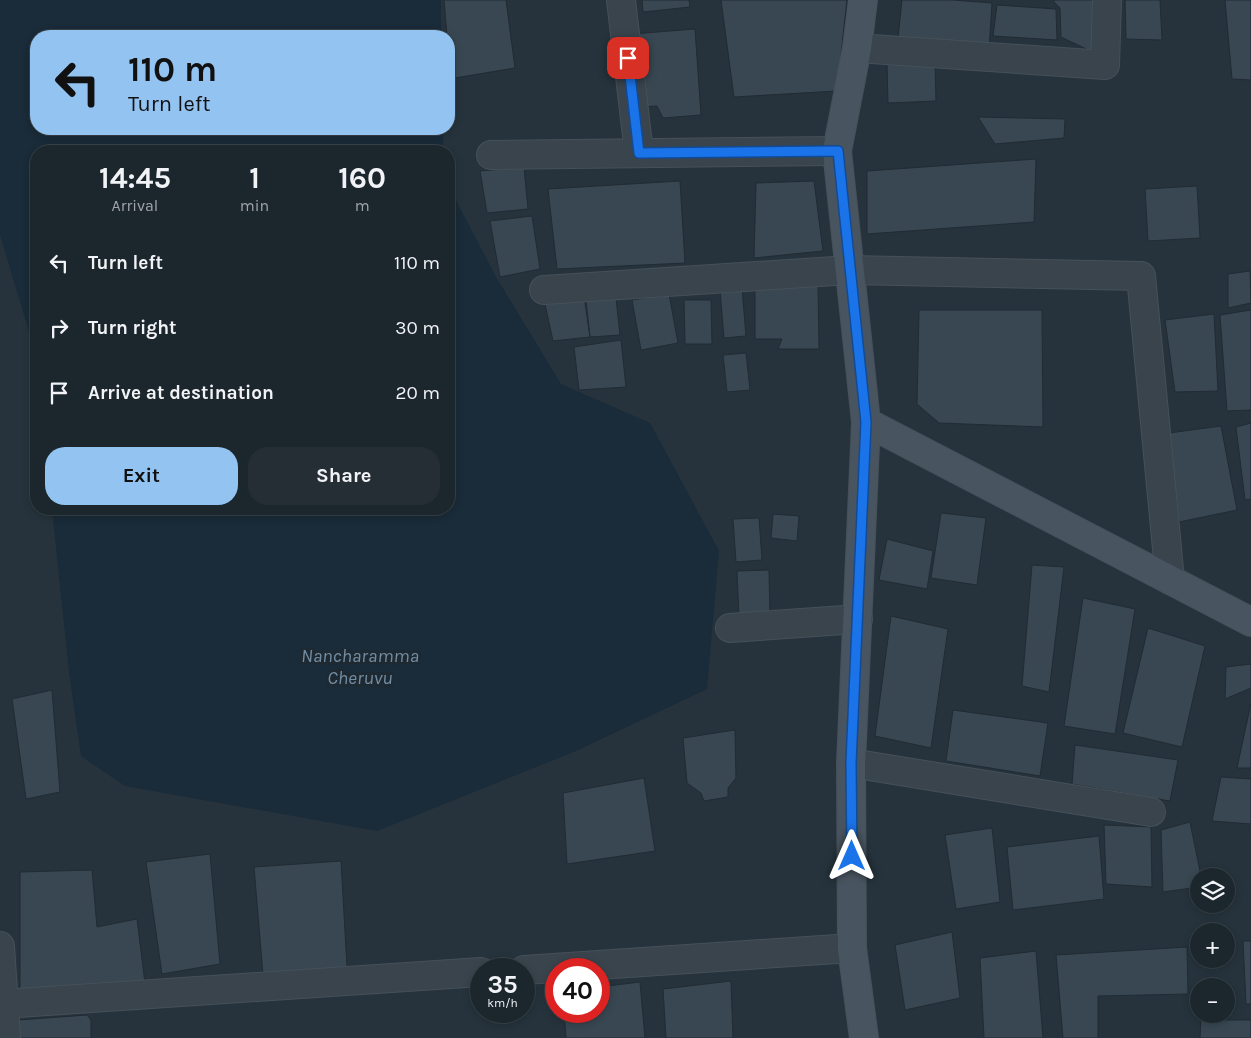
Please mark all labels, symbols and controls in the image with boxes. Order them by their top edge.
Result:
pin [607,37,649,79]
icon: arrive [614,44,642,72]
text: 110 m [128,49,217,90]
icon: left [45,50,110,115]
text: Turn left [128,91,211,117]
text: 14:45 [99,160,171,196]
text: 1 [249,160,260,196]
text: 160 [338,160,386,196]
text: Arrival [111,196,158,215]
text: min [240,196,269,215]
text: m [355,196,370,215]
icon: left [45,249,73,277]
text: Turn left [88,252,163,274]
text: 110 m [394,252,440,274]
icon: right [45,314,73,342]
text: Turn right [88,317,177,339]
text: 30 m [395,317,440,339]
icon: arrive [45,379,73,407]
text: Arrive at destination [88,382,274,404]
text: 20 m [395,382,440,404]
button: Exit [45,447,238,505]
button: Share [248,447,440,505]
water label: Nancharamma Cheruvu [301,645,419,689]
position arrow [825,829,877,881]
map controls [1190,868,1235,1023]
button: layers [1190,868,1235,913]
button: + [1190,923,1235,968]
speed limit sign: 40 [545,958,610,1023]
text: 35 [487,970,518,999]
button: − [1190,978,1235,1023]
text: km/h [487,996,518,1010]

